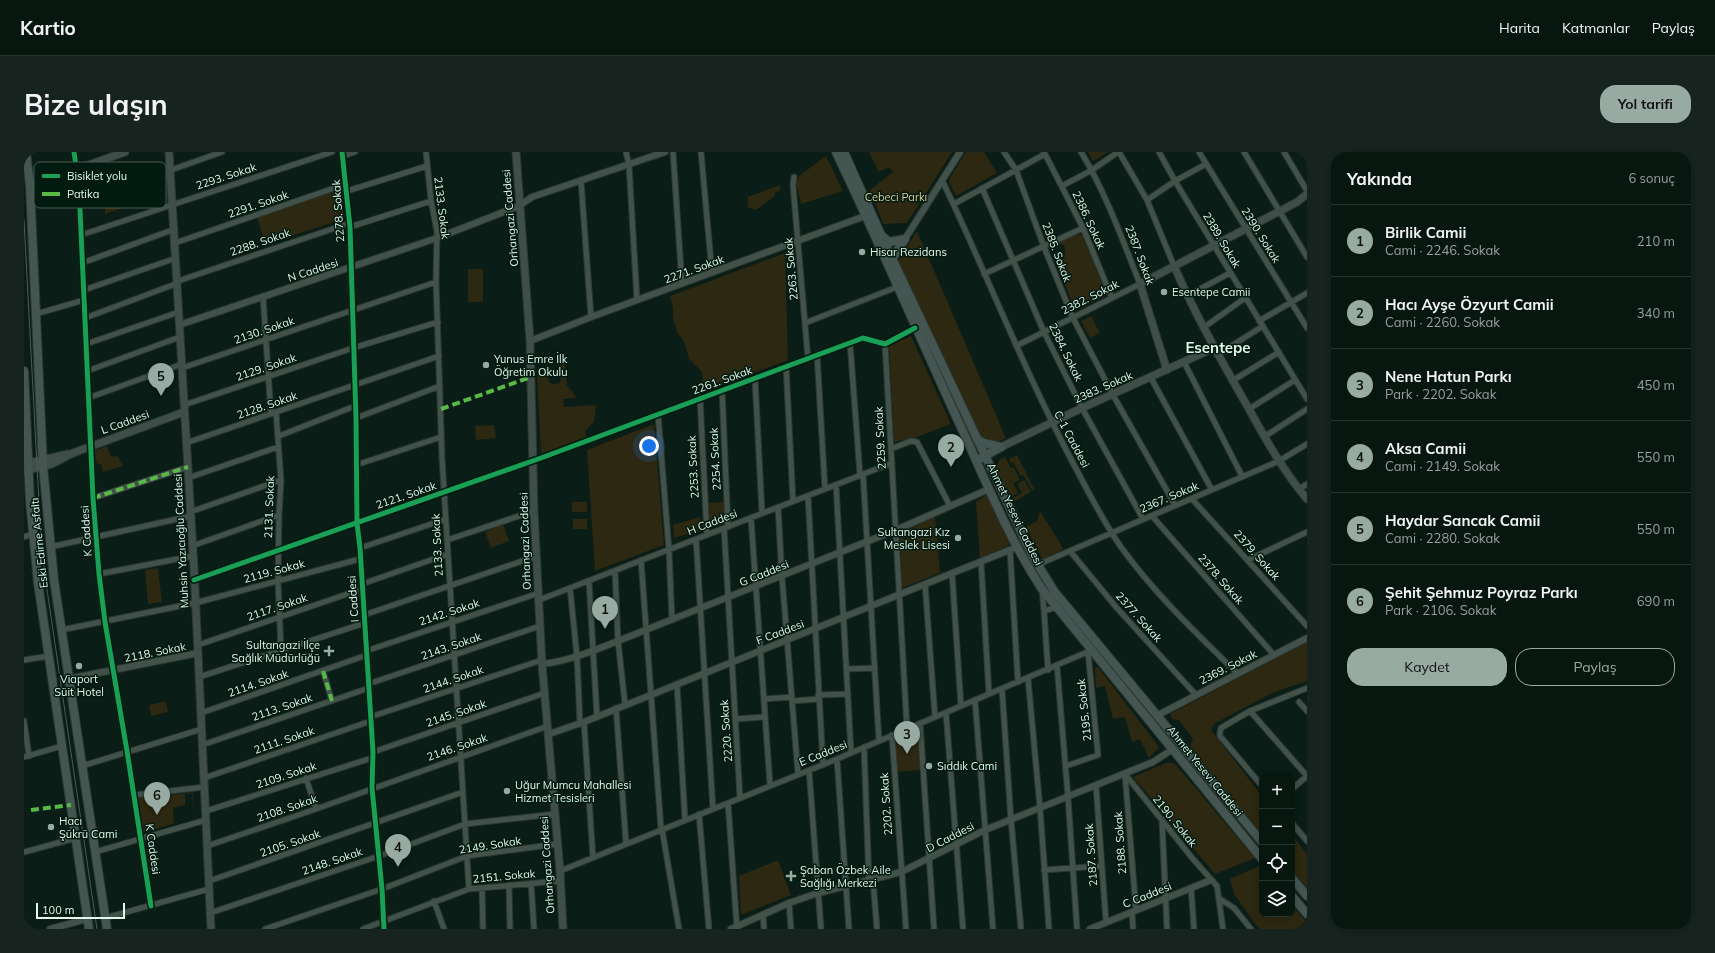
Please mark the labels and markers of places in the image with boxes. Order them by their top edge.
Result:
place label: Hisar Rezidans [870,245,947,259]
marker: Hisar Rezidans [857,247,867,257]
place label: Esentepe Camii [1172,285,1250,299]
marker: Esentepe Camii [1159,287,1169,297]
place label: Yunus Emre İlk Öğretim Okulu [493,352,568,379]
marker: Yunus Emre İlk Öğretim Okulu [481,360,491,370]
pin: 5 [148,363,174,396]
pin: 2 [938,434,964,467]
place label: Sultangazi Kız Meslek Lisesi [878,525,950,552]
marker: Sultangazi Kız Meslek Lisesi [953,533,963,543]
pin: 1 [592,596,618,629]
place label: Sultangazi İlçe Sağlık Müdürlüğü [231,638,320,665]
marker: Sultangazi İlçe Sağlık Müdürlüğü [323,645,335,657]
marker: Viaport Süit Hotel [74,661,84,671]
place label: Viaport Süit Hotel [54,672,104,699]
pin: 3 [894,721,920,754]
place label: Sıddık Cami [937,759,997,773]
marker: Sıddık Cami [924,761,934,771]
place label: Uğur Mumcu Mahallesi Hizmet Tesisleri [515,778,631,805]
pin: 6 [144,782,170,815]
marker: Uğur Mumcu Mahallesi Hizmet Tesisleri [502,786,512,796]
place label: Hacı Şükrü Cami [59,814,117,841]
marker: Hacı Şükrü Cami [46,822,56,832]
pin: 4 [385,834,411,867]
place label: Şaban Özbek Aile Sağlığı Merkezi [800,863,891,890]
marker: Şaban Özbek Aile Sağlığı Merkezi [785,870,797,882]

